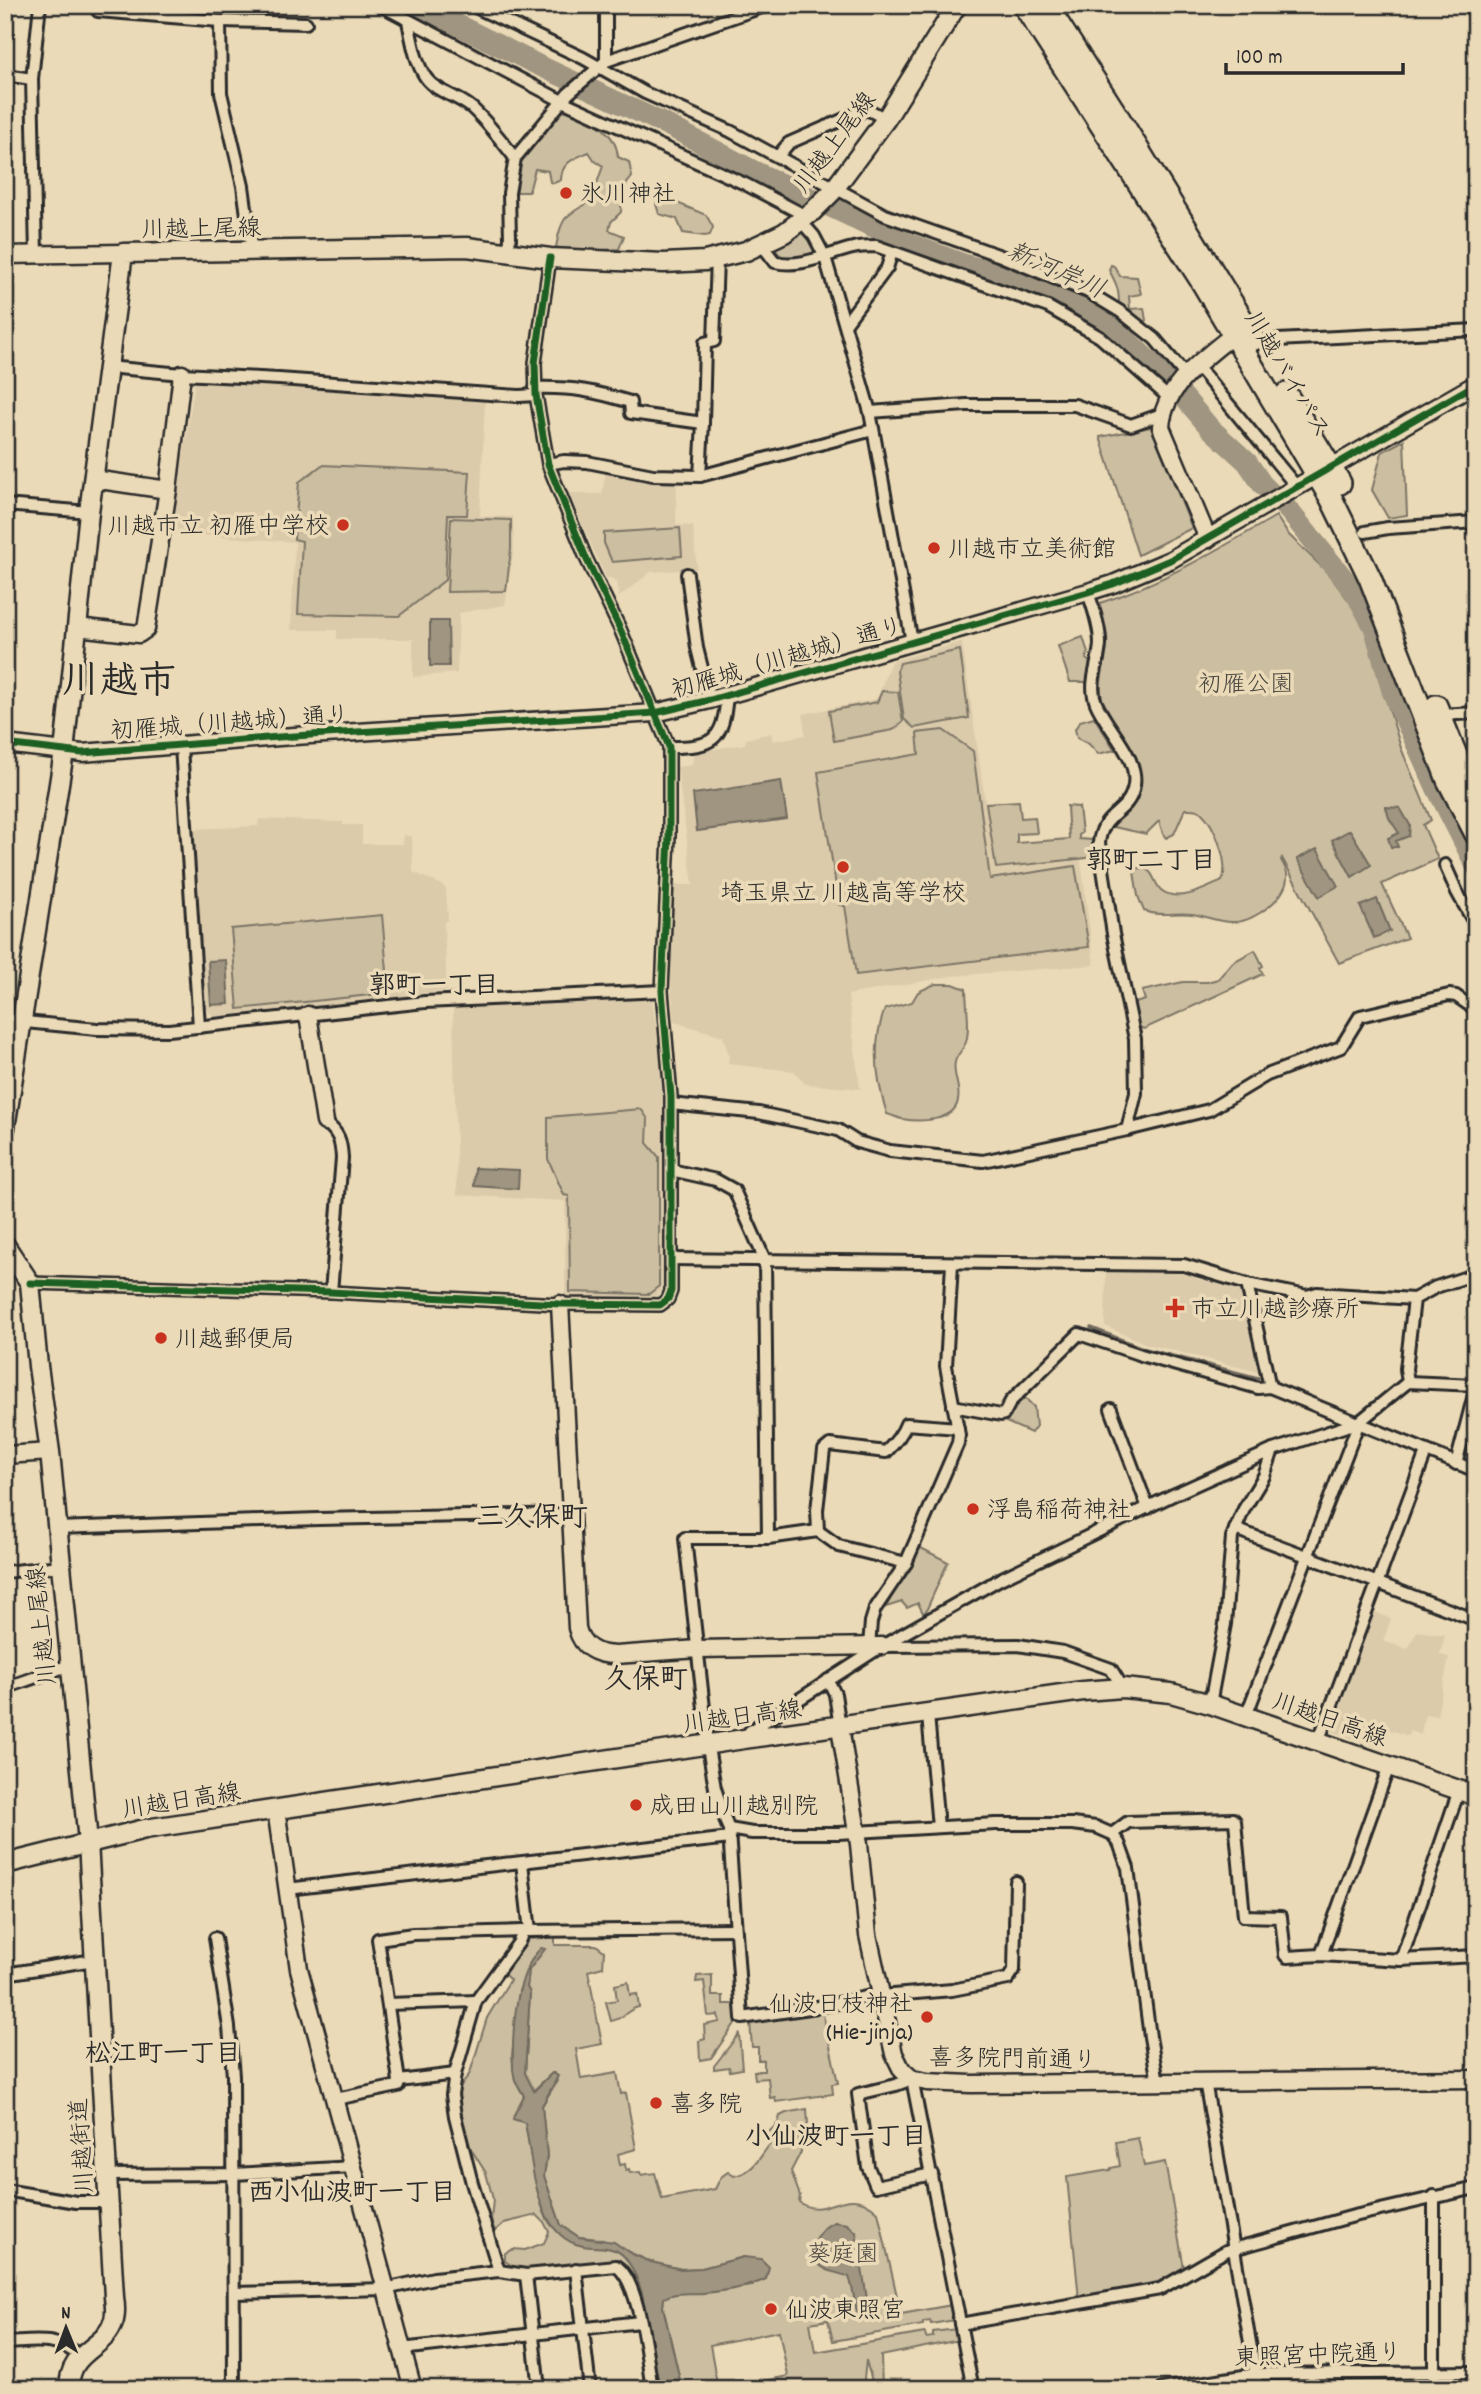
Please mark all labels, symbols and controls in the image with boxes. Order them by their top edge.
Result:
scale bar [1226,32,1402,76]
text: 100 m [1236,44,1283,74]
street label: 川越上尾線 [787,86,886,202]
place label: 氷川神社 [580,179,676,213]
marker: 氷川神社 [558,185,574,201]
street label: 川越上尾線 [141,213,261,249]
water label: 新河岸川 [1001,234,1111,310]
street label: 川越バイパス [1234,305,1337,446]
place label: 川越市立 初雁中学校 [108,511,329,545]
marker: 川越市立 初雁中学校 [335,517,351,533]
place label: 川越市立美術館 [948,534,1116,568]
marker: 川越市立美術館 [926,540,942,556]
street label: 初雁城（川越城）通り [668,610,908,709]
district label: 川越市 [62,657,176,712]
park label: 初雁公園 [1198,669,1294,703]
street label: 初雁城（川越城）通り [109,700,351,750]
district label: 郭町二丁目 [1086,844,1216,881]
marker: 埼玉県立 川越高等学校 [835,859,851,875]
place label: 埼玉県立 川越高等学校 [720,878,966,912]
district label: 郭町一丁目 [369,969,499,1006]
place label: 市立川越診療所 [1191,1294,1359,1328]
marker: 市立川越診療所 [1165,1298,1185,1318]
place label: 川越郵便局 [175,1324,295,1358]
marker: 川越郵便局 [153,1330,169,1346]
place label: 浮島稲荷神社 [987,1495,1131,1529]
district label: 三久保町 [476,1500,588,1540]
marker: 浮島稲荷神社 [965,1501,981,1517]
street label: 川越上尾線 [21,1564,67,1687]
district label: 久保町 [604,1662,688,1702]
street label: 川越日高線 [1267,1686,1391,1757]
street label: 川越日高線 [681,1694,804,1744]
street label: 川越日高線 [120,1777,243,1829]
place label: 成田山川越別院 [650,1791,818,1825]
marker: 成田山川越別院 [628,1797,644,1813]
place label: 仙波日枝神社 (Hie-jinja) [769,1989,913,2051]
marker: 仙波日枝神社 (Hie-jinja) [919,2009,935,2025]
district label: 松江町一丁目 [85,2037,241,2074]
street label: 喜多院門前通り [929,2043,1097,2079]
place label: 喜多院 [670,2089,742,2123]
marker: 喜多院 [648,2095,664,2111]
street label: 川越街道 [64,2097,104,2195]
district label: 小仙波町一丁目 [745,2120,927,2157]
district label: 西小仙波町一丁目 [248,2176,456,2213]
park label: 葵庭園 [807,2239,879,2273]
north arrow [32,2292,102,2362]
place label: 仙波東照宮 [785,2295,905,2329]
text: N [61,2301,71,2328]
marker: 仙波東照宮 [763,2301,779,2317]
street label: 東照宮中院通り [1234,2337,1403,2377]

